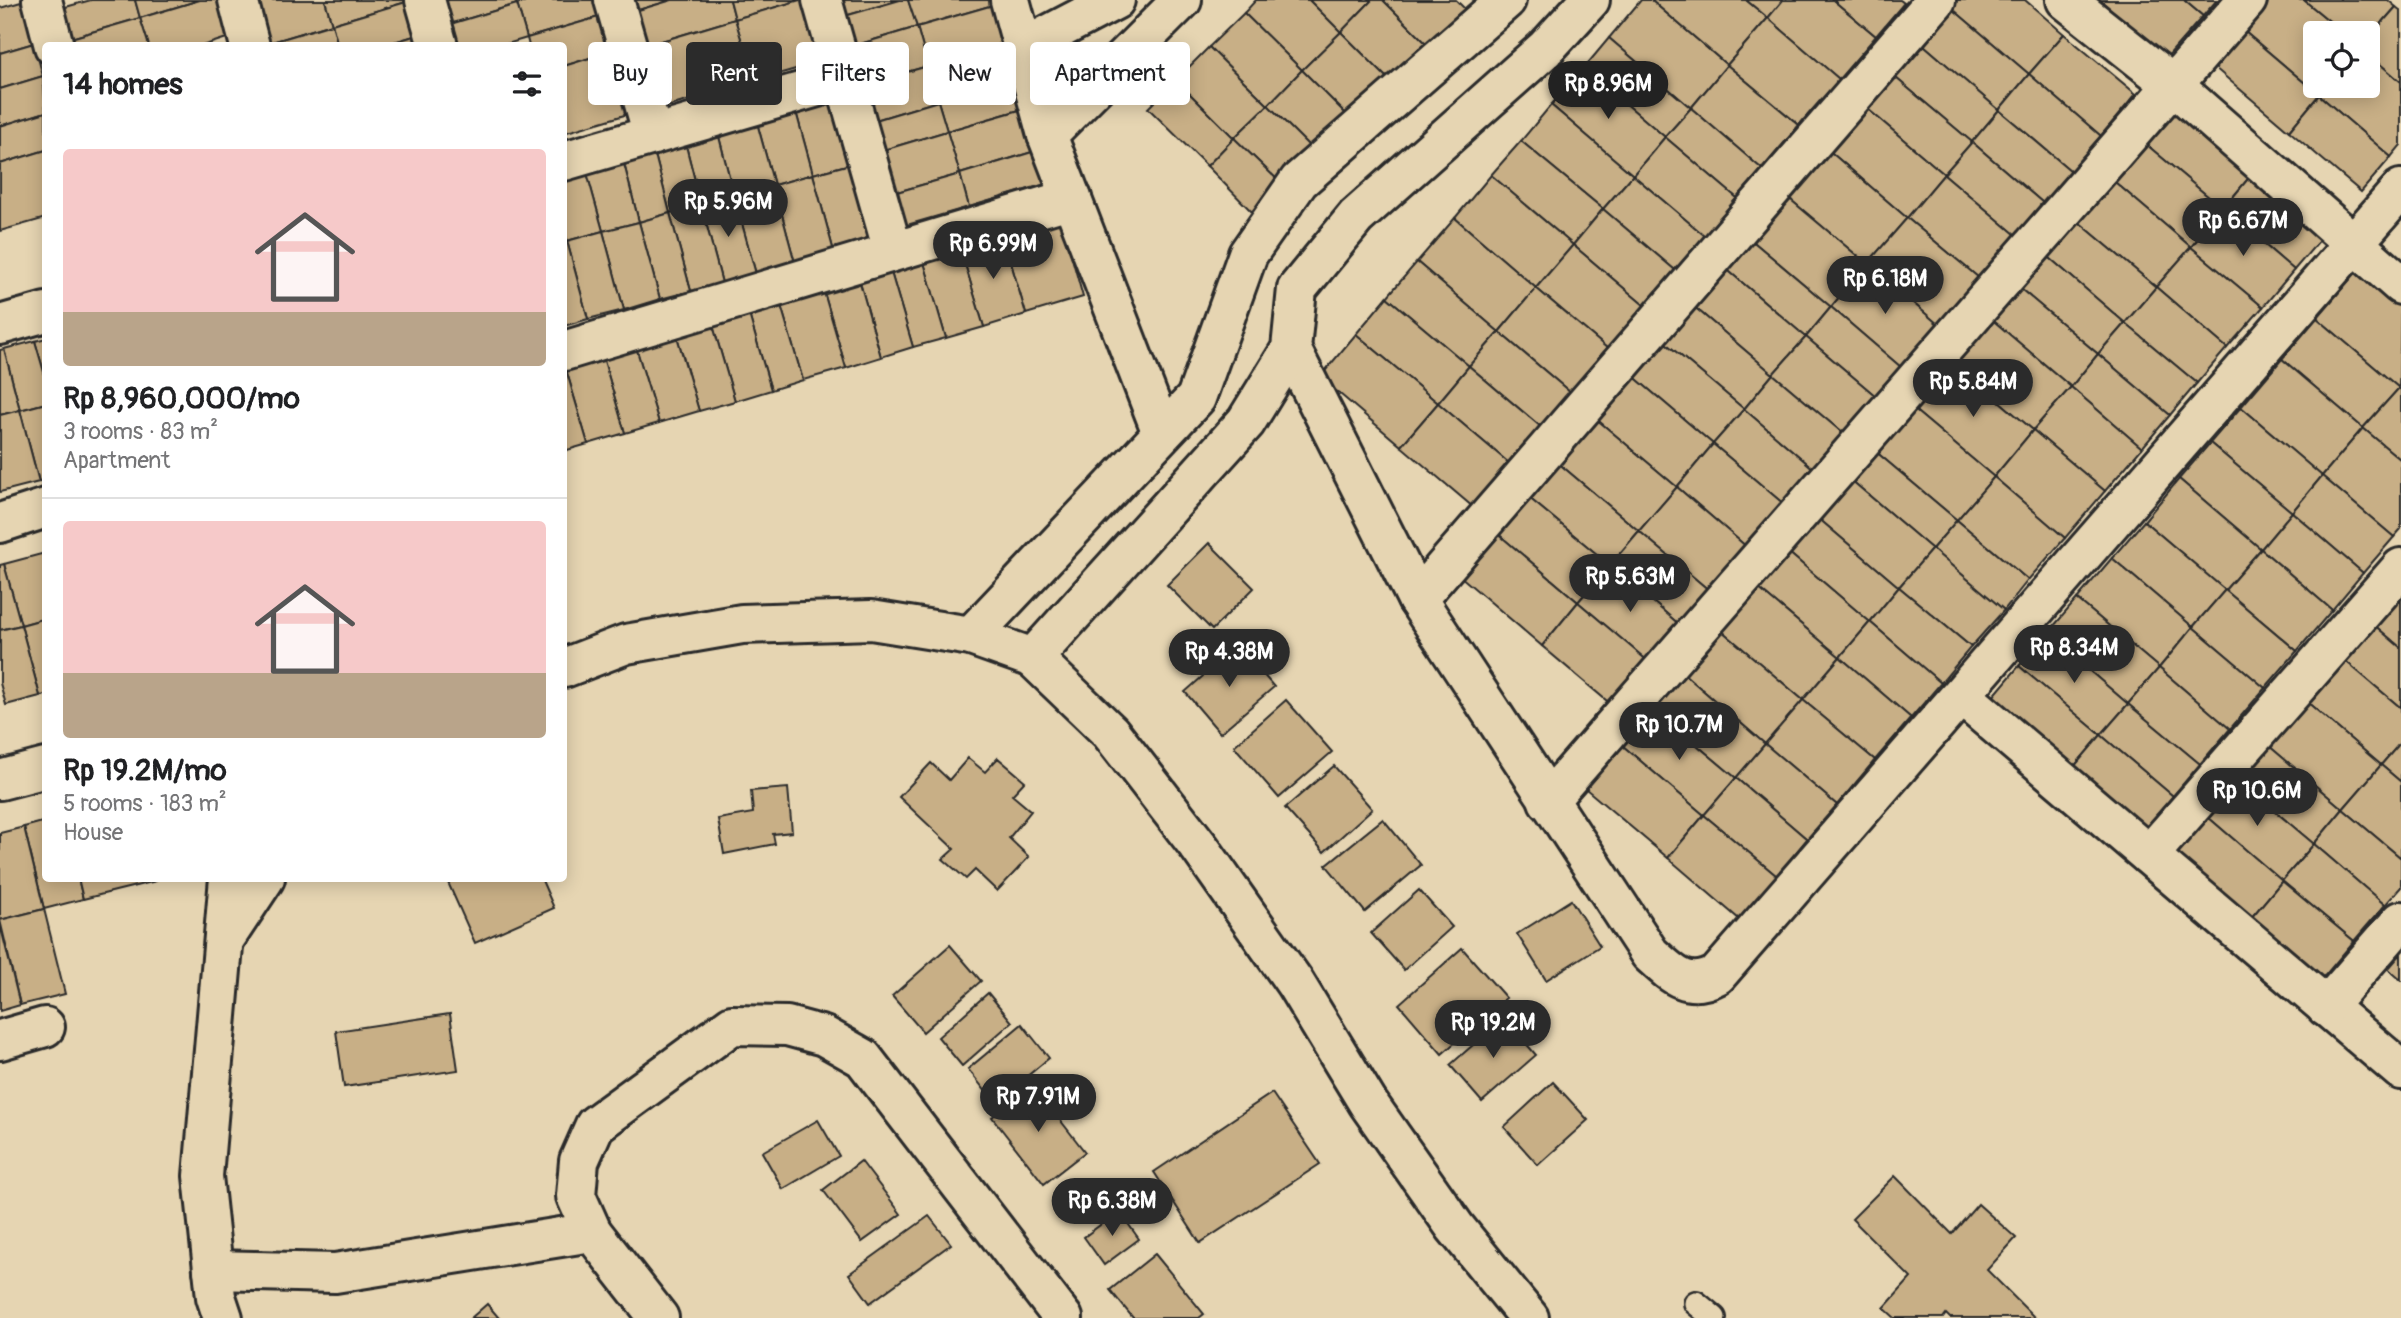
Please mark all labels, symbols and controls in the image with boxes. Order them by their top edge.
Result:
map controls [2303,21,2380,98]
button: locate [2303,21,2380,98]
chip: Buy [588,42,672,105]
chip: Rent [686,42,782,105]
chip: Filters [796,42,909,105]
chip: New [923,42,1016,105]
chip: Apartment [1030,42,1190,105]
pin: Rp 8.96M [1536,61,1680,121]
icon: filters [508,65,546,103]
text: 14 homes [63,66,183,103]
text: Rp 8.96M [1564,69,1652,98]
pin: Rp 5.96M [656,180,800,239]
text: Rp 5.96M [684,187,772,216]
icon: home [242,194,368,320]
pin: Rp 6.67M [2171,198,2315,258]
text: Rp 6.67M [2198,206,2288,235]
pin: Rp 6.99M [921,222,1065,281]
text: Rp 6.99M [949,229,1037,258]
pin: Rp 6.18M [1813,256,1957,316]
text: Rp 6.18M [1843,264,1927,293]
pin: Rp 5.84M [1901,360,2045,419]
text: Rp 5.84M [1929,367,2017,396]
text: Rp 8,960,000/mo [63,380,300,417]
text: 3 rooms · 83 m² [63,417,218,446]
text: Apartment [63,446,170,475]
pin: Rp 5.63M [1558,554,1702,614]
text: Rp 5.63M [1585,562,1675,591]
icon: home [242,566,368,692]
pin: Rp 8.34M [2002,626,2146,685]
pin: Rp 4.38M [1157,630,1301,689]
text: Rp 8.34M [2030,633,2118,662]
text: Rp 4.38M [1185,637,1273,666]
pin: Rp 10.7M [1607,702,1751,762]
text: Rp 10.7M [1635,710,1723,739]
text: Rp 19.2M/mo [63,752,227,789]
pin: Rp 10.6M [2185,768,2329,828]
text: Rp 10.6M [2213,776,2301,805]
text: 5 rooms · 183 m² [63,789,227,818]
text: House [63,818,123,847]
pin: Rp 19.2M [1421,1000,1565,1060]
text: Rp 19.2M [1451,1008,1535,1037]
pin: Rp 7.91M [966,1074,1110,1134]
text: Rp 7.91M [996,1082,1080,1111]
pin: Rp 6.38M [1040,1178,1184,1238]
text: Rp 6.38M [1068,1186,1156,1215]

